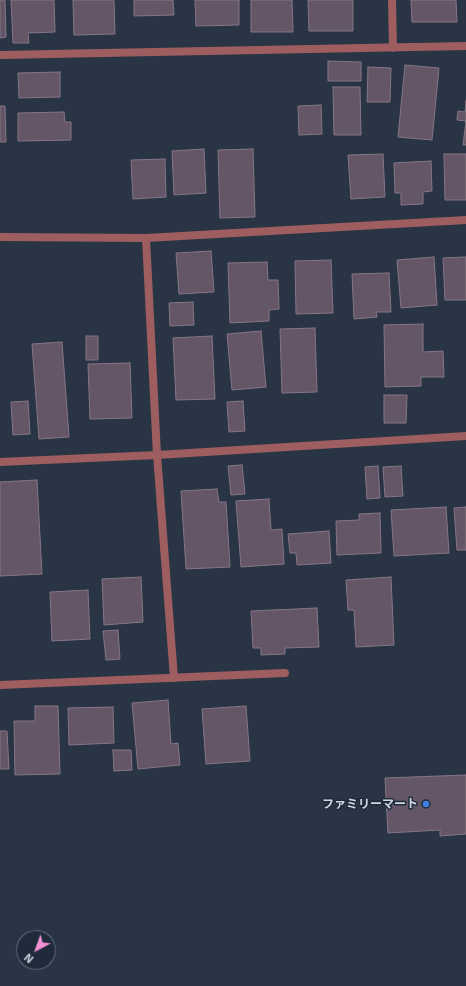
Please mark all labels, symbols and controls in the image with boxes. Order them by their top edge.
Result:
place label: ファミリーマート [322,797,418,811]
marker: ファミリーマート [421,799,431,809]
north arrow [16,930,56,970]
text: N [21,951,36,966]

